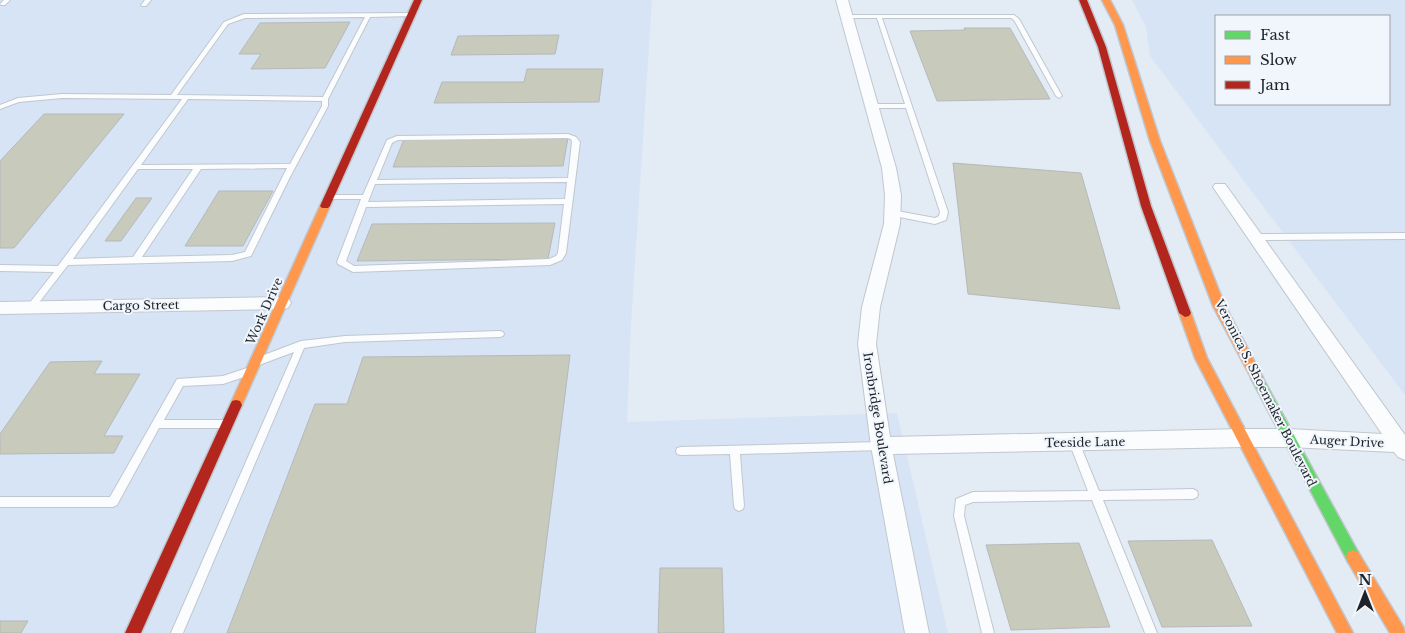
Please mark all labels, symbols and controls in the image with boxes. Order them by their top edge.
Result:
legend [1215,15,1390,105]
text: Fast [1260,25,1291,44]
text: Slow [1260,50,1297,69]
text: Jam [1258,75,1290,94]
street label: Work Drive [242,275,285,348]
street label: Veronica S. Shoemaker Boulevard [1212,296,1320,489]
street label: Cargo Street [103,297,180,313]
street label: Ironbridge Boulevard [860,351,896,485]
street label: Auger Drive [1309,432,1385,450]
street label: Teeside Lane [1045,434,1126,450]
north arrow [1340,568,1390,618]
text: N [1358,571,1372,589]

